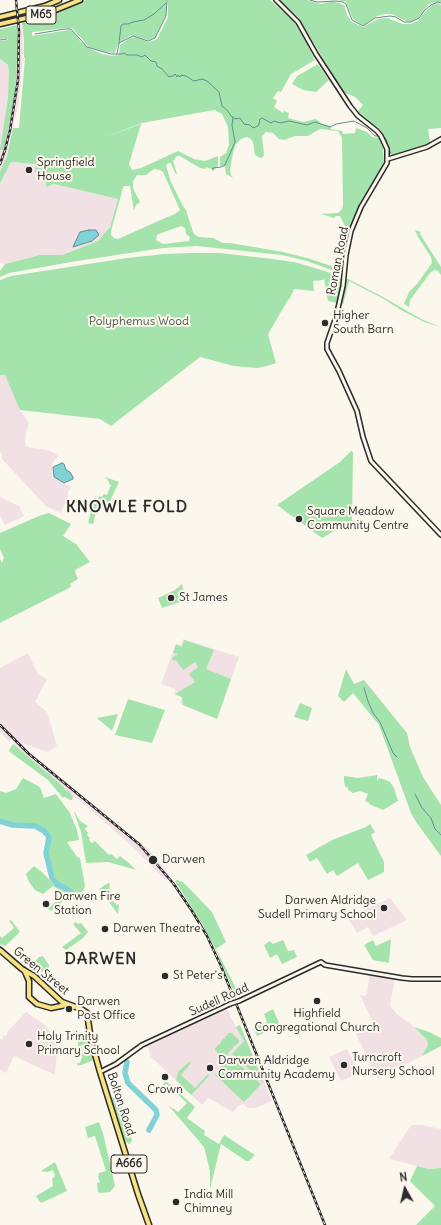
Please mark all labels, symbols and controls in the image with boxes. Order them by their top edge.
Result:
road number: M65 [26,6,56,24]
place label: Springfield House [37,156,95,184]
marker: Springfield House [24,165,34,175]
street label: Roman Road [324,225,352,297]
place label: Higher South Barn [333,309,394,337]
park label: Polyphemus Wood [89,315,189,329]
marker: Higher South Barn [320,318,330,328]
district label: KNOWLE FOLD [66,497,188,517]
place label: Square Meadow Community Centre [307,505,409,533]
marker: Square Meadow Community Centre [294,514,304,524]
place label: St James [179,591,228,605]
marker: St James [166,593,176,603]
place label: Darwen [162,853,205,867]
marker: Darwen [147,854,159,866]
place label: Darwen Fire Station [54,890,120,918]
place label: Darwen Aldridge Sudell Primary School [258,894,376,922]
marker: Darwen Fire Station [41,899,51,909]
marker: Darwen Aldridge Sudell Primary School [379,903,389,913]
place label: Darwen Theatre [113,922,201,936]
marker: Darwen Theatre [100,924,110,934]
street label: Green Street [10,944,72,998]
district label: DARWEN [65,949,137,969]
place label: St Peter's [173,969,223,983]
marker: St Peter's [160,971,170,981]
street label: Sudell Road [187,981,251,1019]
place label: Darwen Post Office [77,995,135,1023]
marker: Highfield Congregational Church [312,996,322,1006]
marker: Darwen Post Office [64,1004,74,1014]
place label: Highfield Congregational Church [254,1007,380,1035]
place label: Holy Trinity Primary School [37,1030,120,1058]
marker: Holy Trinity Primary School [24,1039,34,1049]
place label: Turncroft Nursery School [352,1051,434,1079]
place label: Darwen Aldridge Community Academy [218,1054,335,1082]
marker: Turncroft Nursery School [339,1060,349,1070]
marker: Darwen Aldridge Community Academy [205,1063,215,1073]
street label: Bolton Road [104,1070,138,1138]
marker: Crown [160,1072,170,1082]
place label: Crown [147,1083,183,1097]
road number: A666 [111,1155,147,1173]
north arrow [385,1169,425,1209]
text: N [399,1170,408,1185]
place label: India Mill Chimney [184,1188,233,1216]
marker: India Mill Chimney [171,1197,181,1207]

